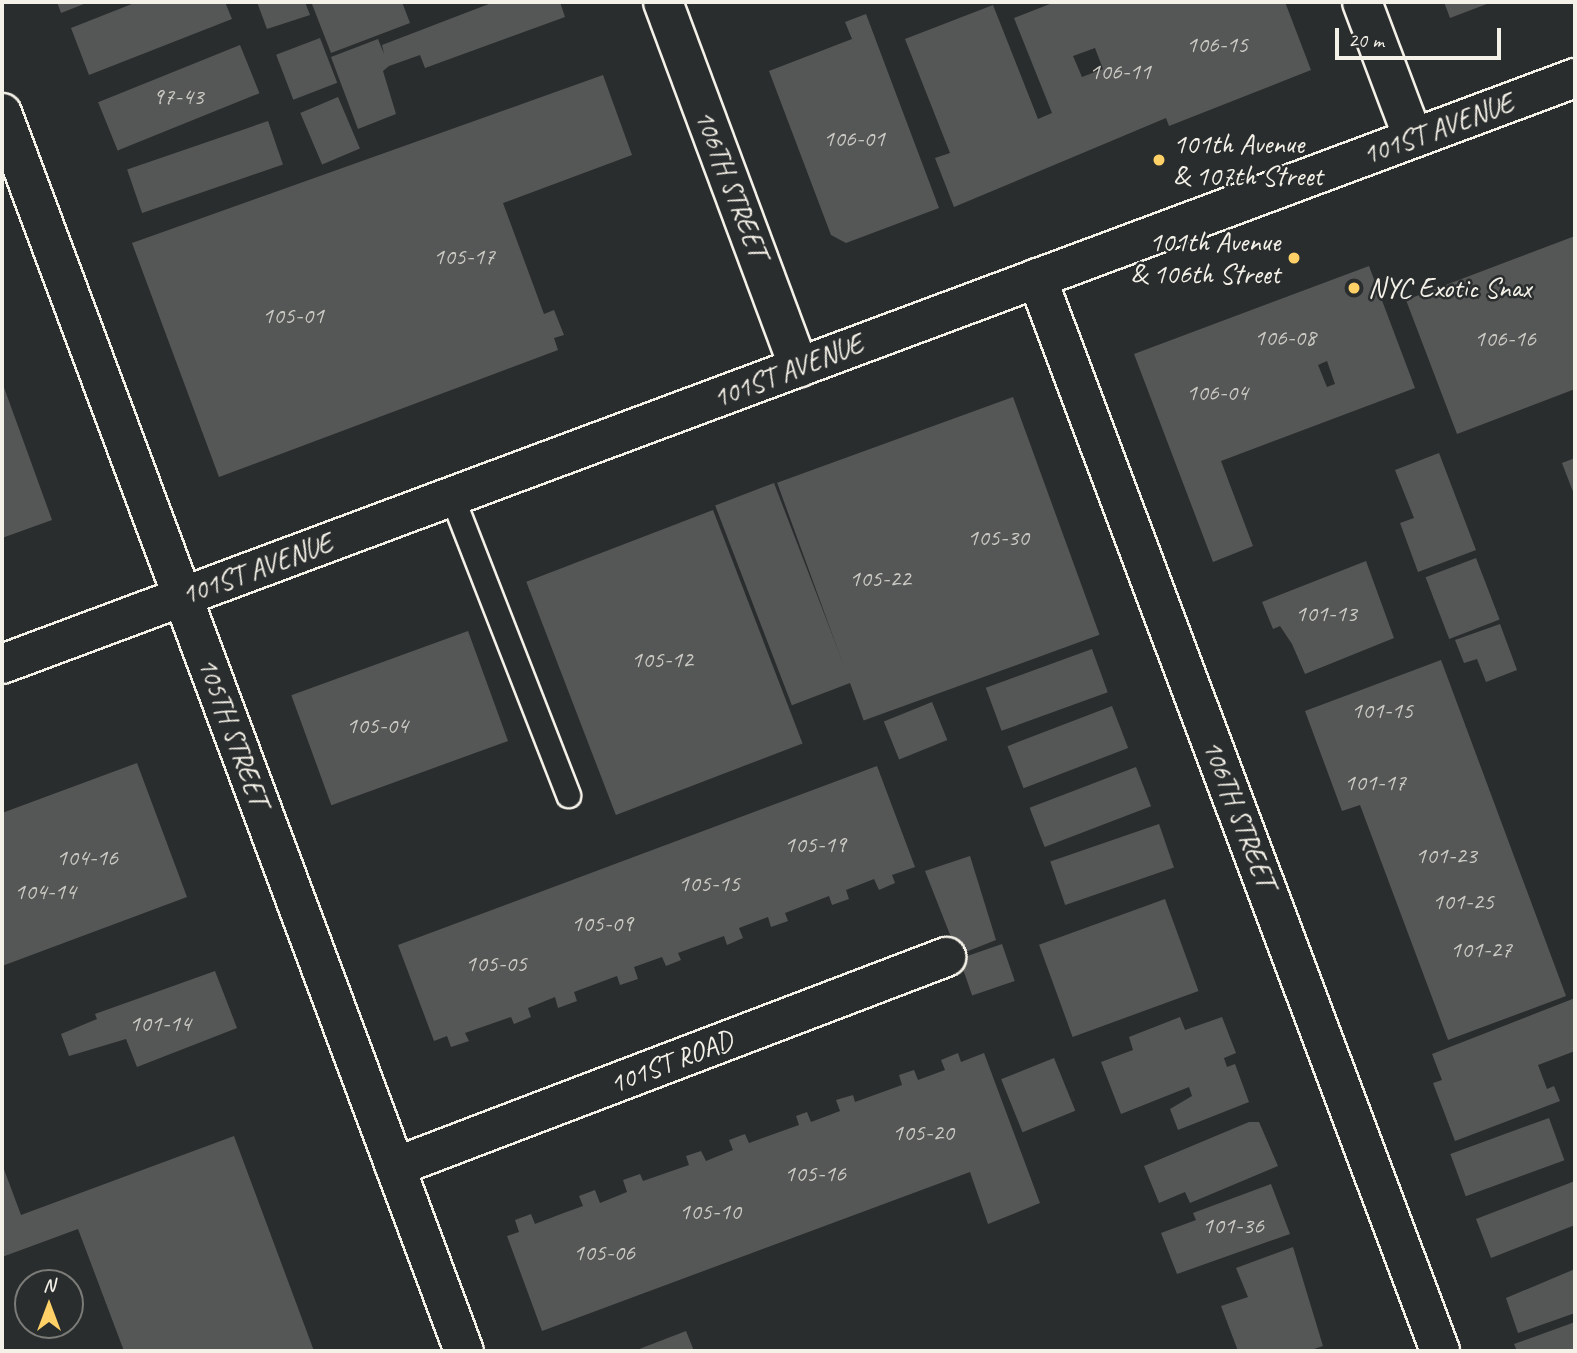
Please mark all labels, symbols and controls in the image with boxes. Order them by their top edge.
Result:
scale bar [1339,14,1505,58]
text: 20 m [1348,27,1384,53]
house number: 106-15 [1186,31,1248,59]
house number: 106-11 [1089,58,1151,86]
house number: 97-43 [152,83,204,111]
street label: 101ST AVENUE [1359,86,1517,172]
street label: 106TH STREET [687,105,775,263]
house number: 106-01 [823,125,885,153]
place label: 101th Avenue & 107th Street [1173,127,1323,193]
marker: 101th Avenue & 107th Street [1151,152,1167,168]
place label: 101th Avenue & 106th Street [1130,225,1280,291]
house number: 105-17 [433,243,495,271]
marker: 101th Avenue & 106th Street [1286,250,1302,266]
place label: NYC Exotic Snax [1368,271,1532,305]
marker: NYC Exotic Snax [1346,280,1362,296]
house number: 105-01 [262,302,324,330]
house number: 106-08 [1254,324,1316,352]
house number: 106-16 [1474,325,1536,353]
street label: 101ST AVENUE [709,327,867,415]
house number: 106-04 [1186,379,1248,407]
house number: 105-30 [967,524,1029,552]
street label: 101ST AVENUE [178,526,336,612]
house number: 105-22 [849,565,911,593]
house number: 101-13 [1295,600,1357,628]
house number: 105-12 [631,646,693,674]
street label: 105TH STREET [191,653,275,811]
house number: 101-15 [1351,697,1413,725]
house number: 105-04 [346,712,408,740]
street label: 106TH STREET [1195,735,1283,893]
house number: 101-17 [1344,769,1406,797]
house number: 105-19 [784,831,846,859]
house number: 101-23 [1415,842,1477,870]
house number: 104-16 [56,844,118,872]
house number: 105-15 [678,870,740,898]
house number: 104-14 [14,878,76,906]
house number: 101-25 [1432,888,1494,916]
house number: 105-09 [571,910,633,938]
house number: 101-27 [1450,936,1512,964]
house number: 105-05 [465,950,527,978]
house number: 101-14 [129,1010,191,1038]
street label: 101ST ROAD [604,1023,738,1101]
house number: 105-20 [892,1119,954,1147]
house number: 105-16 [784,1160,846,1188]
house number: 105-10 [679,1198,741,1226]
house number: 101-36 [1202,1212,1264,1240]
house number: 105-06 [573,1239,635,1267]
north arrow [14,1269,84,1339]
text: N [43,1273,55,1297]

